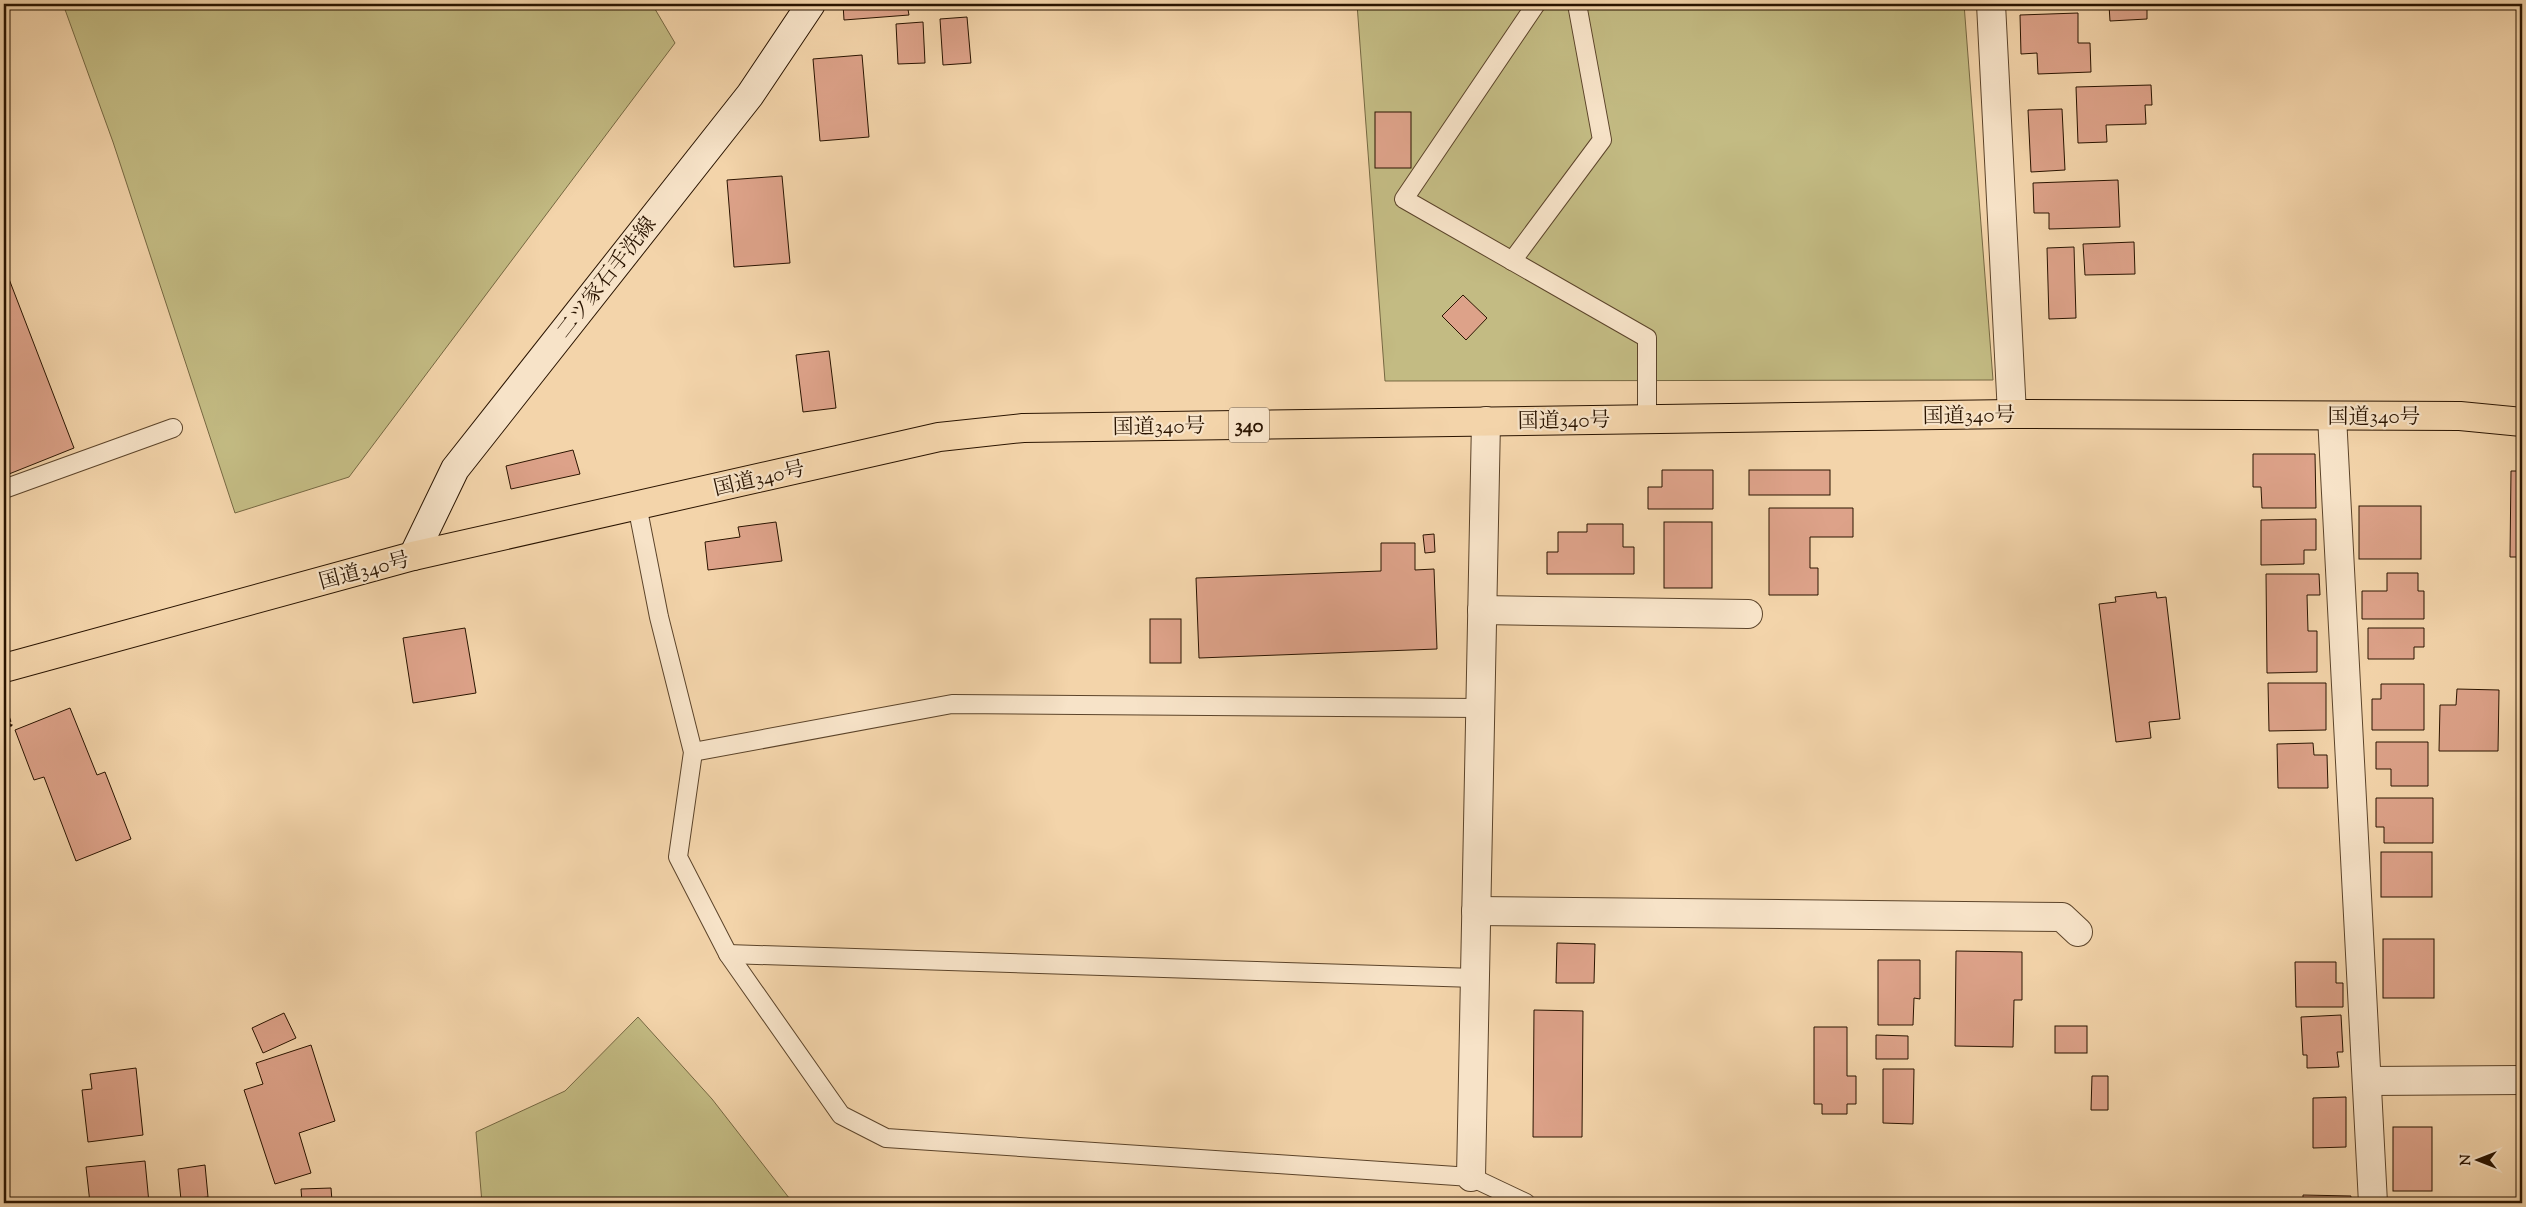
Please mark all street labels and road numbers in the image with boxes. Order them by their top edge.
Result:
street label: 二ツ家石手洗線 [551,211,665,345]
street label: 国道340号 [1922,401,2016,433]
street label: 国道340号 [2328,403,2421,433]
street label: 国道340号 [1517,406,1611,438]
road number: 340 [1229,408,1269,442]
street label: 国道340号 [1112,412,1206,444]
street label: 国道340号 [711,455,808,505]
street label: 国道340号 [316,545,413,598]

